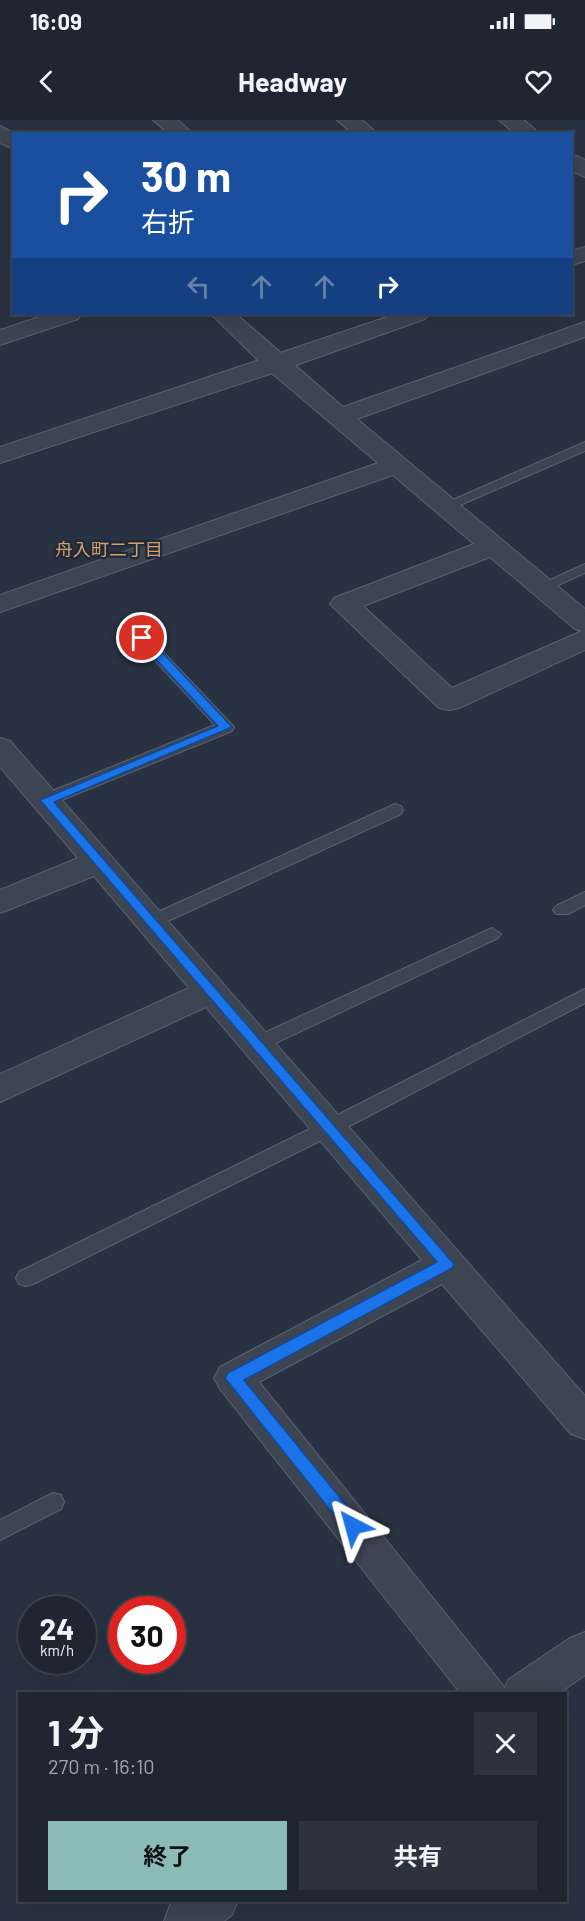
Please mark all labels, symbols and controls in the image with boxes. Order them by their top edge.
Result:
text: 16:09 [30,8,82,34]
icon: back [30,65,63,98]
text: Headway [238,65,347,97]
icon: heart [522,65,555,98]
text: 30 m [141,150,231,200]
icon: right [42,156,120,234]
text: 右折 [141,205,195,237]
icon: left [182,270,215,303]
icon: ahead [245,270,278,303]
icon: ahead [308,270,341,303]
icon: right [371,270,404,303]
district label: 舟入町二丁目 [55,538,163,560]
pin [116,612,167,663]
icon: arrive [125,621,158,654]
position arrow [321,1494,385,1558]
speed limit sign: 30 [108,1596,186,1674]
text: 24 [40,1610,74,1646]
text: km/h [40,1641,74,1659]
text: 1 分 [48,1710,104,1753]
button: close [474,1712,537,1775]
text: 270 m · 16:10 [48,1754,155,1778]
button: 終了 [48,1821,287,1890]
button: 共有 [299,1821,537,1890]

